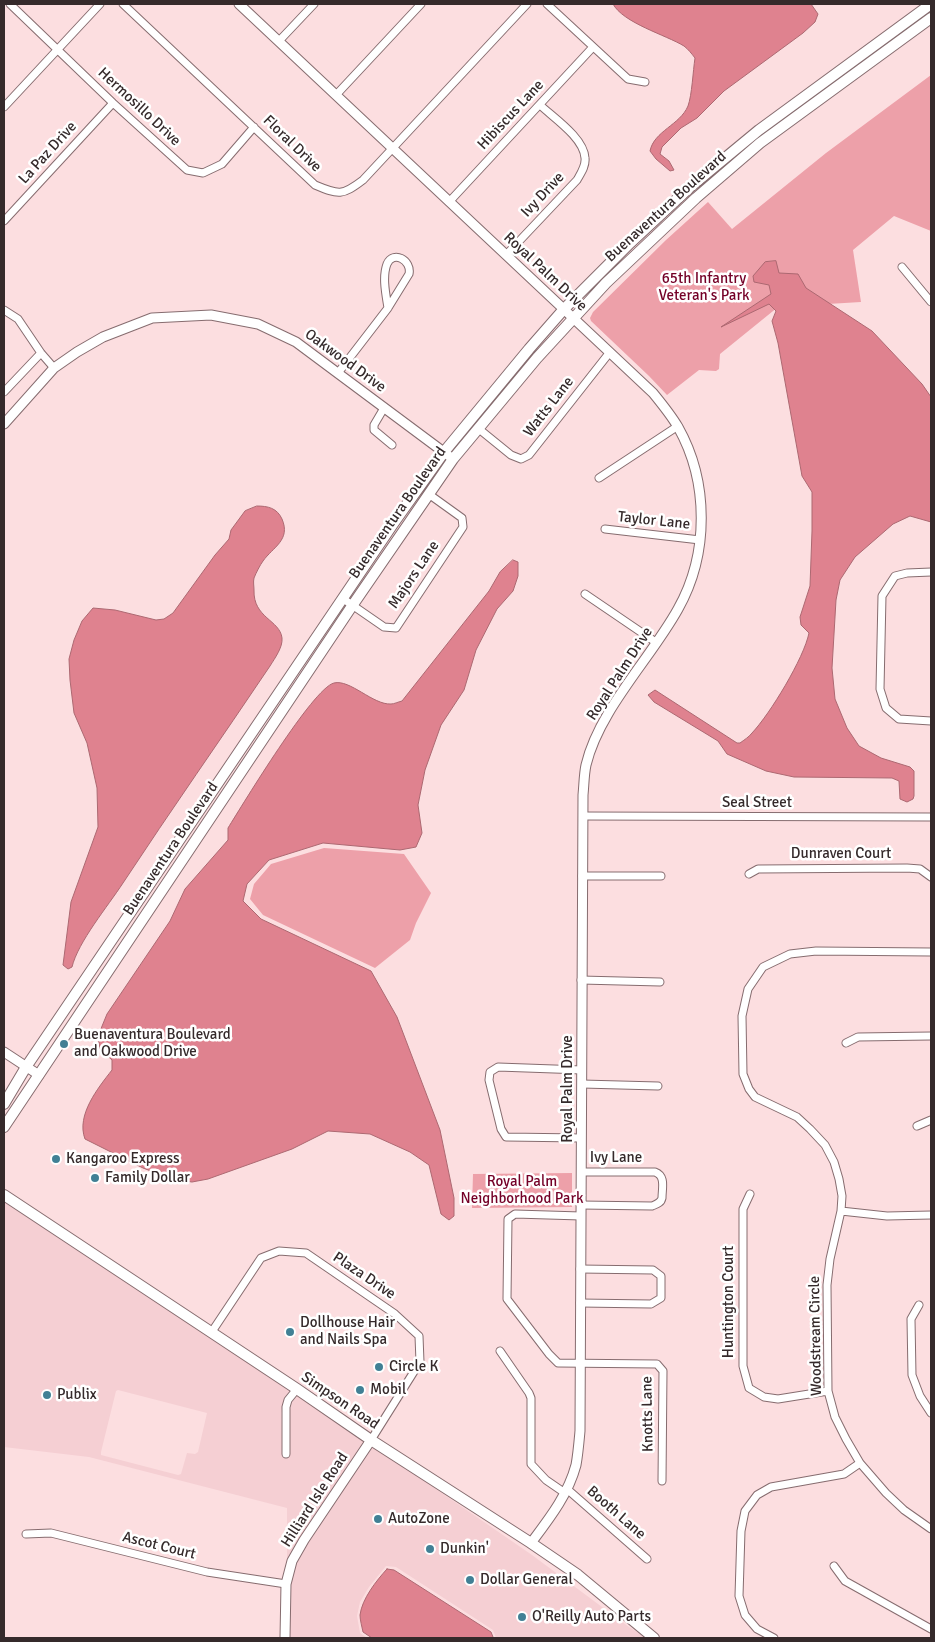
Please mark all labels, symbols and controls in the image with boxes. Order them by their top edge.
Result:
street label: Hermosillo Drive [94,64,184,150]
street label: Hibiscus Lane [474,76,548,154]
street label: Floral Drive [259,112,325,176]
street label: La Paz Drive [15,118,81,188]
street label: Buenaventura Boulevard [602,148,730,266]
street label: Ivy Drive [518,169,568,221]
street label: Royal Palm Drive [500,229,590,315]
park label: 65th Infantry Veteran's Park [659,270,749,305]
street label: Oakwood Drive [301,326,389,396]
street label: Watts Lane [520,373,578,441]
street label: Buenaventura Boulevard [346,444,450,582]
street label: Taylor Lane [617,508,691,534]
street label: Majors Lane [385,538,443,612]
street label: Royal Palm Drive [583,624,657,724]
street label: Buenaventura Boulevard [120,779,222,919]
street label: Seal Street [722,794,792,812]
street label: Dunraven Court [791,845,891,863]
place label: Buenaventura Boulevard and Oakwood Drive [74,1026,231,1061]
street label: Royal Palm Drive [559,1035,577,1143]
marker: Buenaventura Boulevard and Oakwood Drive [58,1038,70,1050]
street label: Ivy Lane [590,1149,642,1167]
place label: Kangaroo Express [66,1150,180,1168]
marker: Kangaroo Express [50,1153,62,1165]
place label: Family Dollar [105,1169,190,1187]
marker: Family Dollar [89,1172,101,1184]
park label: Royal Palm Neighborhood Park [461,1173,583,1208]
street label: Huntington Court [720,1246,738,1358]
street label: Plaza Drive [329,1248,399,1304]
street label: Woodstream Circle [806,1276,826,1396]
place label: Dollhouse Hair and Nails Spa [300,1314,395,1349]
marker: Dollhouse Hair and Nails Spa [284,1326,296,1338]
place label: Circle K [389,1358,438,1376]
marker: Circle K [373,1361,385,1373]
street label: Simpson Road [298,1368,382,1434]
street label: Knotts Lane [638,1376,658,1452]
place label: Mobil [370,1381,406,1399]
marker: Mobil [354,1384,366,1396]
place label: Publix [57,1386,97,1404]
marker: Publix [41,1389,53,1401]
street label: Hilliard Isle Road [278,1449,352,1551]
street label: Booth Lane [583,1483,649,1543]
place label: AutoZone [388,1510,450,1528]
marker: AutoZone [372,1513,384,1525]
street label: Ascot Court [120,1528,198,1564]
place label: Dunkin' [440,1540,489,1558]
marker: Dunkin' [424,1543,436,1555]
place label: Dollar General [480,1571,573,1589]
marker: Dollar General [464,1574,476,1586]
place label: O'Reilly Auto Parts [532,1608,651,1626]
marker: O'Reilly Auto Parts [516,1611,528,1623]

